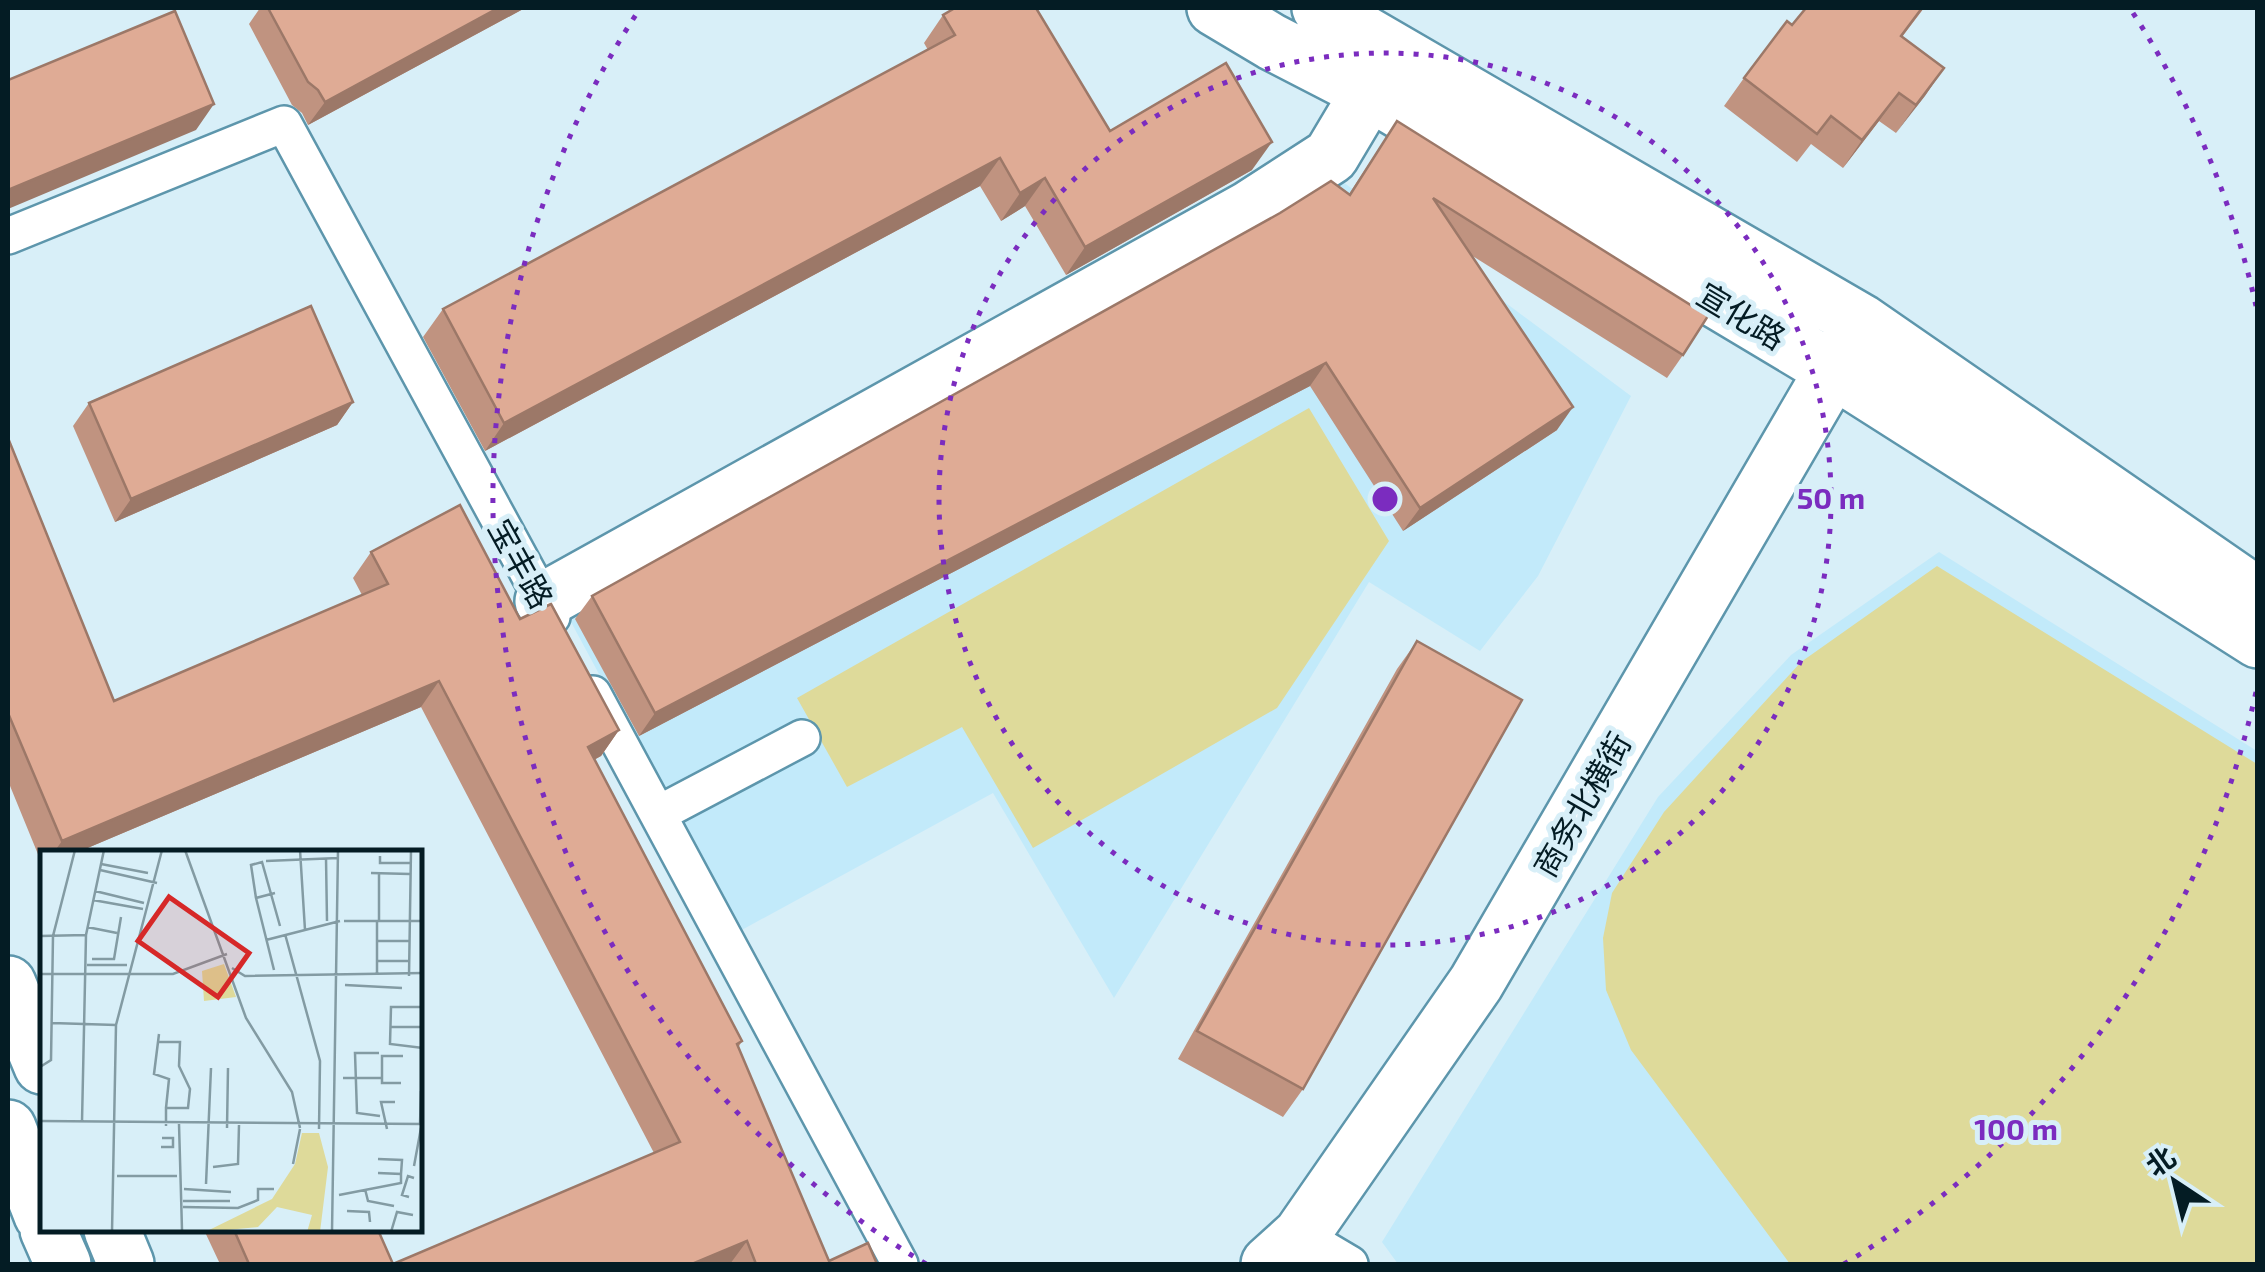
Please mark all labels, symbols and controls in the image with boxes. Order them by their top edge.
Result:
street label: 宣化路 [1691,274,1793,356]
text: 50 m [1797,479,1865,515]
centre of rings [1367,481,1403,517]
street label: 宝丰路 [482,512,562,614]
street label: 商务北横街 [1525,725,1637,883]
inset map [40,850,422,1232]
text: 100 m [1974,1110,2058,1146]
north arrow [2125,1132,2225,1232]
text: 北 [2139,1139,2181,1183]

